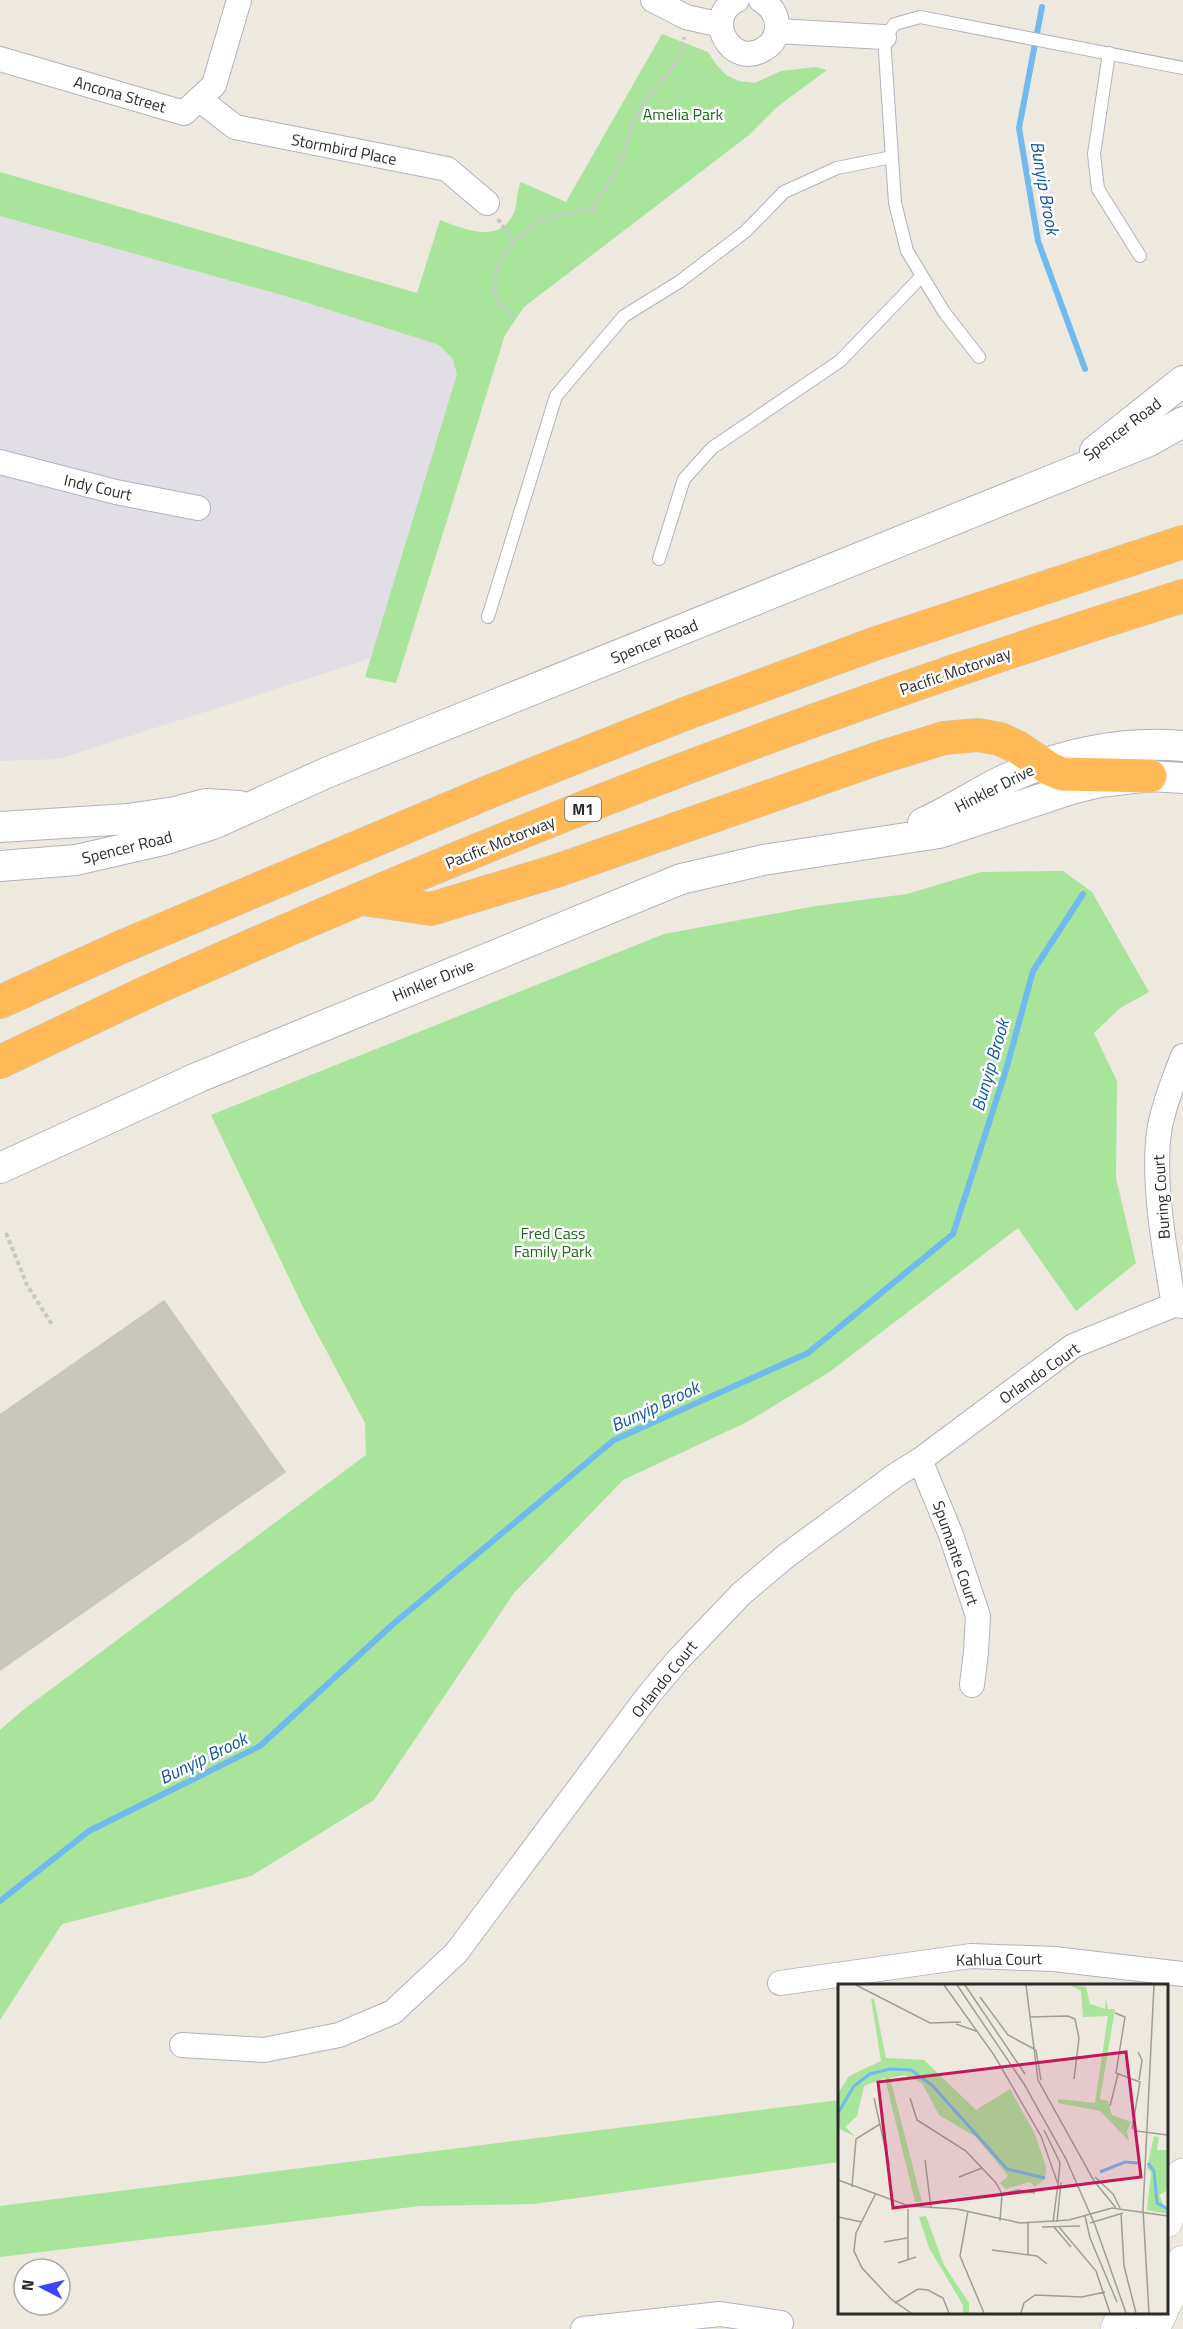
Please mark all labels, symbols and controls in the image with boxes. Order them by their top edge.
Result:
street label: Ancona Street [71,69,169,119]
park label: Amelia Park [643,102,724,126]
street label: Stormbird Place [289,127,399,171]
water label: Bunyip Brook [1023,139,1067,239]
street label: Spencer Road [1078,392,1166,466]
street label: Indy Court [62,468,135,507]
street label: Spencer Road [607,613,701,669]
street label: Pacific Motorway [896,641,1014,701]
street label: Hinkler Drive [950,758,1038,818]
road number: M1 [565,797,601,821]
street label: Pacific Motorway [442,809,559,875]
street label: Spencer Road [79,824,175,870]
street label: Hinkler Drive [388,953,478,1007]
water label: Bunyip Brook [964,1014,1017,1114]
street label: Buring Court [1146,1154,1176,1240]
park label: Fred Cass Family Park [514,1221,593,1263]
street label: Orlando Court [994,1336,1084,1410]
water label: Bunyip Brook [606,1373,705,1438]
street label: Spumante Court [927,1497,985,1609]
street label: Orlando Court [625,1635,703,1723]
water label: Bunyip Brook [155,1724,253,1791]
street label: Kahlua Court [956,1946,1043,1972]
inset map [838,1984,1168,2314]
north arrow [12,2257,72,2317]
text: N [15,2278,40,2292]

